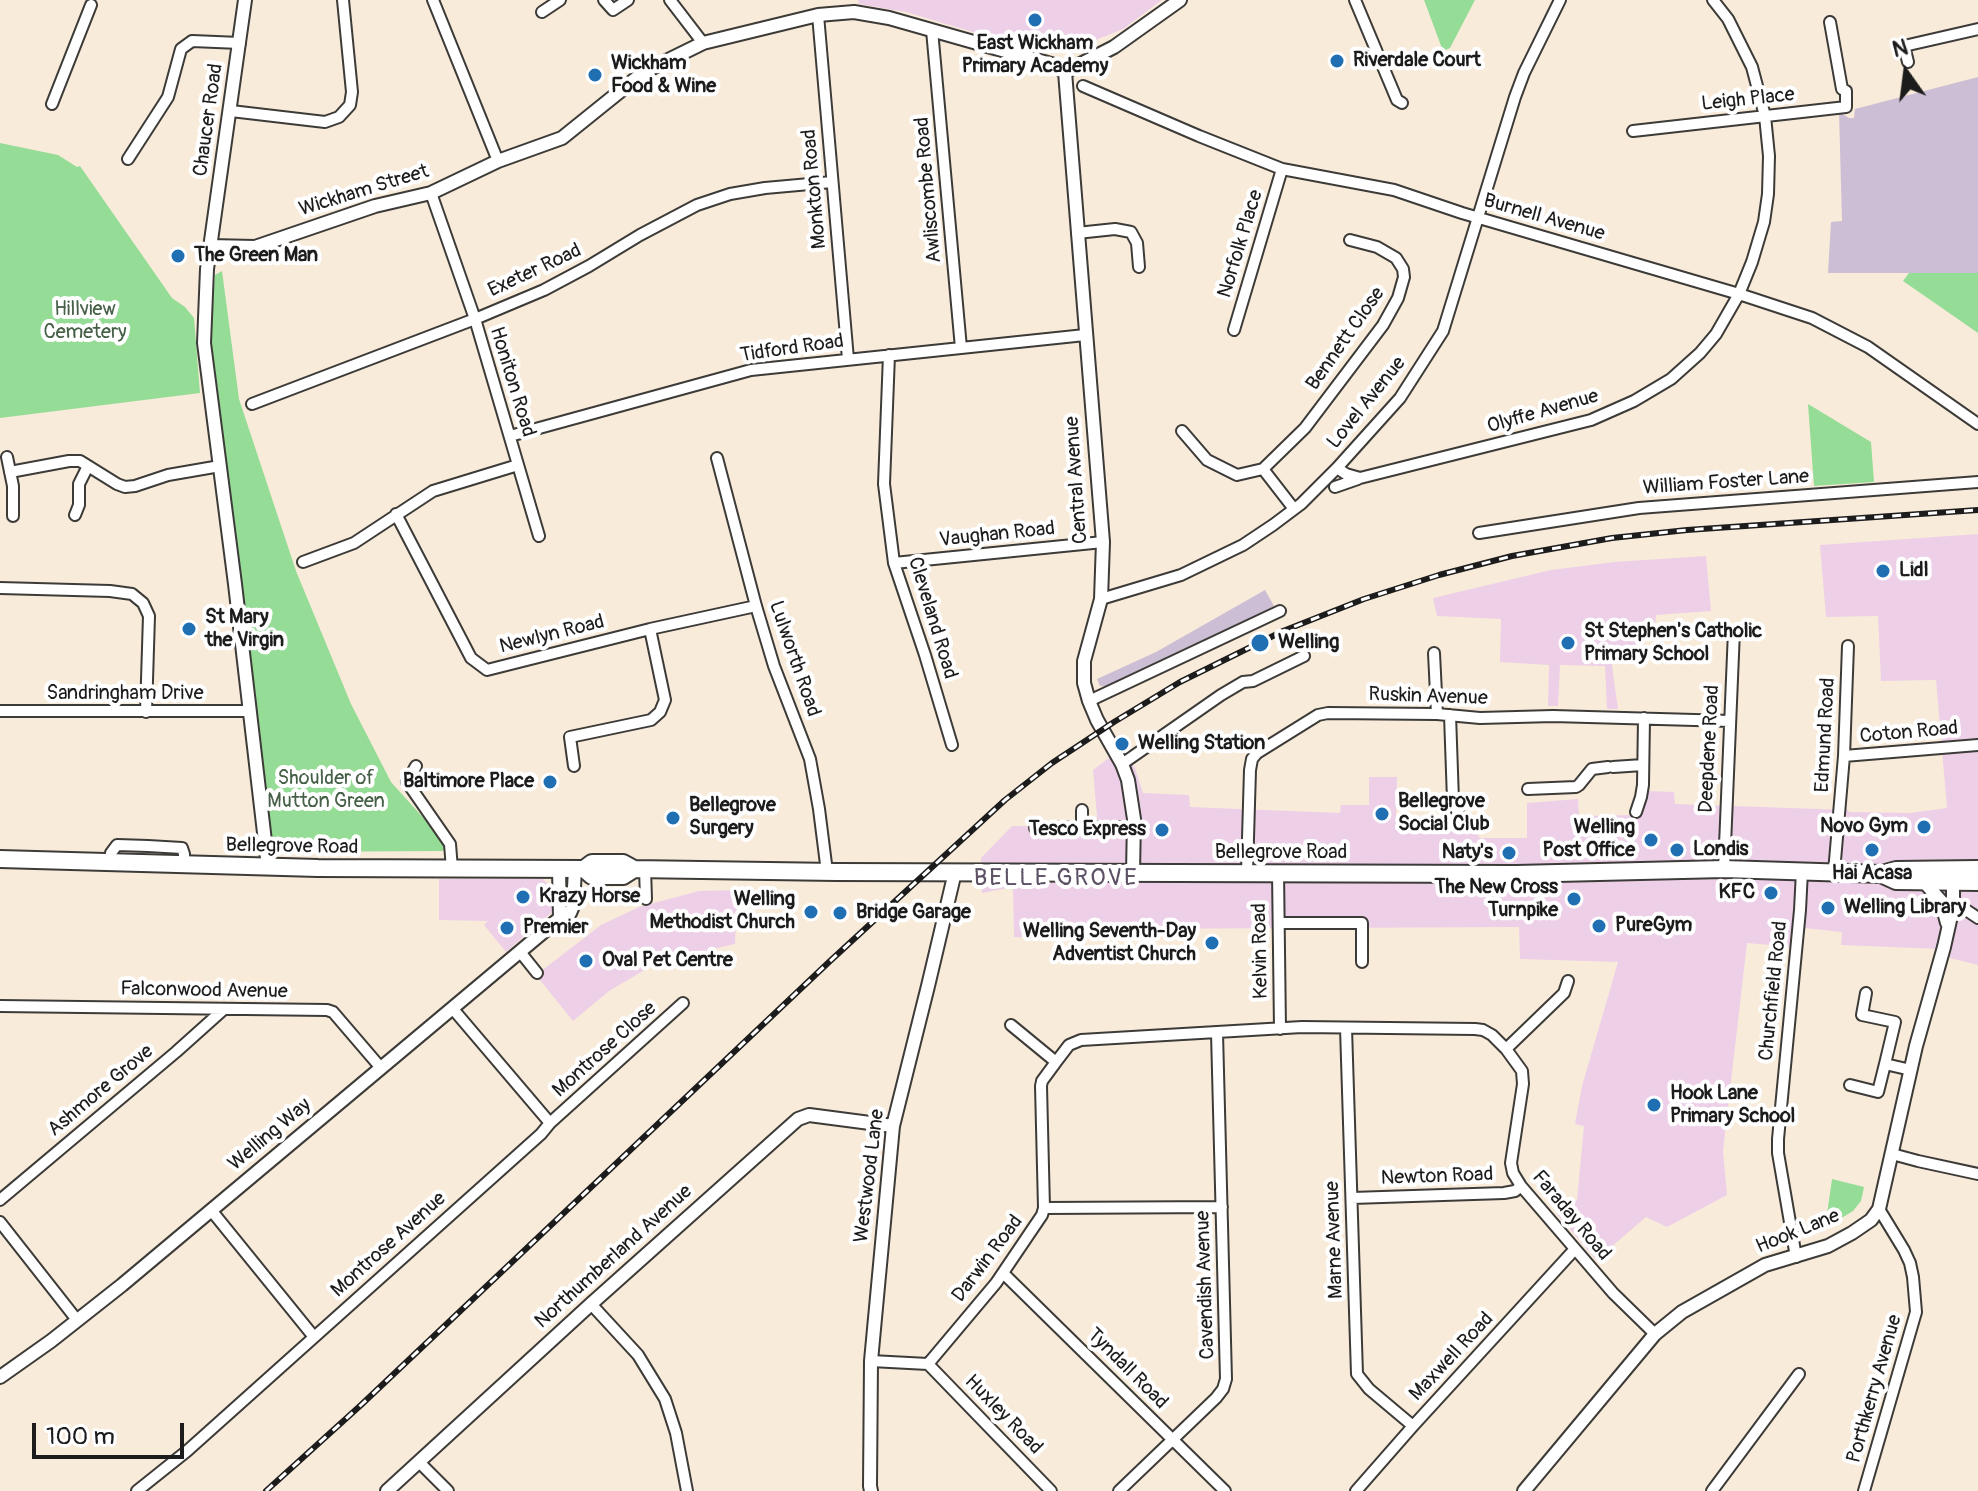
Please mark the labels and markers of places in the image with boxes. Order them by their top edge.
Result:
marker: East Wickham Primary Academy [1026,11,1044,29]
place label: East Wickham Primary Academy [962,32,1108,79]
place label: Riverdale Court [1353,49,1481,73]
place label: Wickham Food & Wine [611,52,716,99]
marker: Riverdale Court [1328,52,1346,70]
marker: Wickham Food & Wine [586,66,604,84]
place label: The Green Man [194,244,318,268]
marker: The Green Man [169,247,187,265]
place label: Lidl [1899,559,1928,583]
marker: Lidl [1874,562,1892,580]
place label: St Mary the Virgin [205,606,284,653]
marker: St Mary the Virgin [180,620,198,638]
place label: St Stephen's Catholic Primary School [1584,620,1762,667]
place label: Welling [1278,631,1339,655]
marker: Welling [1249,632,1271,654]
marker: St Stephen's Catholic Primary School [1559,634,1577,652]
place label: Welling Station [1138,732,1265,756]
marker: Welling Station [1113,735,1131,753]
place label: Baltimore Place [403,770,534,794]
marker: Baltimore Place [541,773,559,791]
place label: Bellegrove Social Club [1398,790,1489,837]
place label: Bellegrove Surgery [689,794,776,841]
marker: Bellegrove Social Club [1373,805,1391,823]
marker: Bellegrove Surgery [664,809,682,827]
place label: Novo Gym [1820,815,1908,839]
place label: Welling Post Office [1543,816,1635,863]
place label: Tesco Express [1029,818,1146,842]
marker: Novo Gym [1915,818,1933,836]
marker: Tesco Express [1153,821,1171,839]
marker: Welling Post Office [1642,831,1660,849]
place label: Londis [1693,838,1748,862]
place label: Naty's [1442,841,1493,865]
marker: Londis [1668,841,1686,859]
marker: Hai Acasa [1863,841,1881,859]
marker: Naty's [1500,844,1518,862]
place label: Hai Acasa [1832,862,1912,886]
place label: The New Cross Turnpike [1434,876,1558,923]
place label: KFC [1719,881,1755,905]
marker: KFC [1762,884,1780,902]
place label: Krazy Horse [539,885,640,909]
marker: Krazy Horse [514,888,532,906]
place label: Welling Methodist Church [649,888,795,935]
marker: The New Cross Turnpike [1565,890,1583,908]
place label: Welling Library [1844,896,1966,920]
marker: Welling Library [1819,899,1837,917]
place label: Bridge Garage [856,901,971,925]
marker: Welling Methodist Church [802,903,820,921]
marker: Bridge Garage [831,904,849,922]
place label: PureGym [1615,914,1692,938]
place label: Premier [523,916,588,940]
marker: PureGym [1590,917,1608,935]
marker: Premier [498,919,516,937]
place label: Welling Seventh-Day Adventist Church [1023,920,1196,967]
marker: Welling Seventh-Day Adventist Church [1203,934,1221,952]
place label: Oval Pet Centre [602,949,733,973]
marker: Oval Pet Centre [577,952,595,970]
place label: Hook Lane Primary School [1670,1082,1795,1129]
marker: Hook Lane Primary School [1645,1096,1663,1114]

